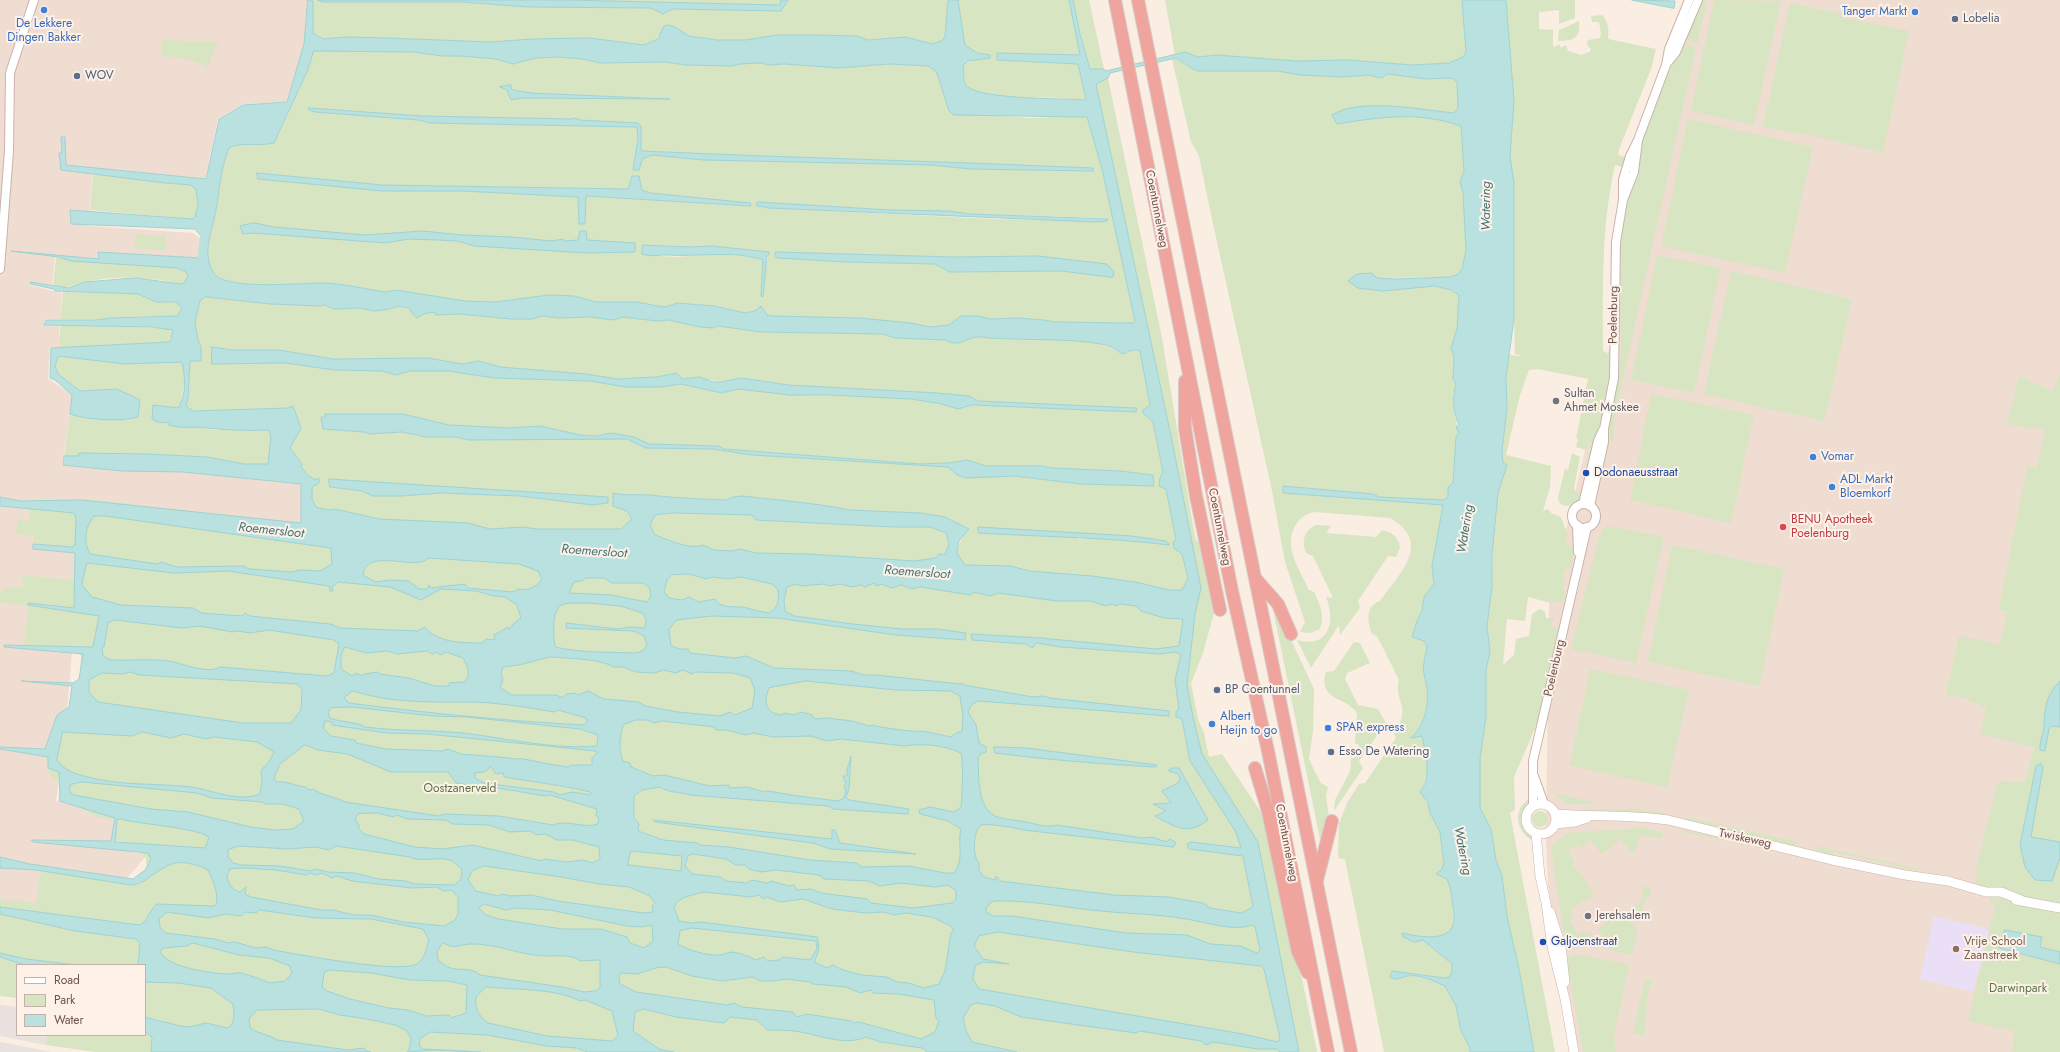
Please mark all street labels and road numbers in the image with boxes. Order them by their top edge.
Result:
street label: Coentunnelweg [1141,169,1171,249]
street label: Poelenburg [1606,286,1622,344]
street label: Coentunnelweg [1204,487,1234,567]
street label: Poelenburg [1541,638,1569,698]
street label: Coentunnelweg [1271,803,1301,883]
street label: Twiskeweg [1717,826,1773,852]

